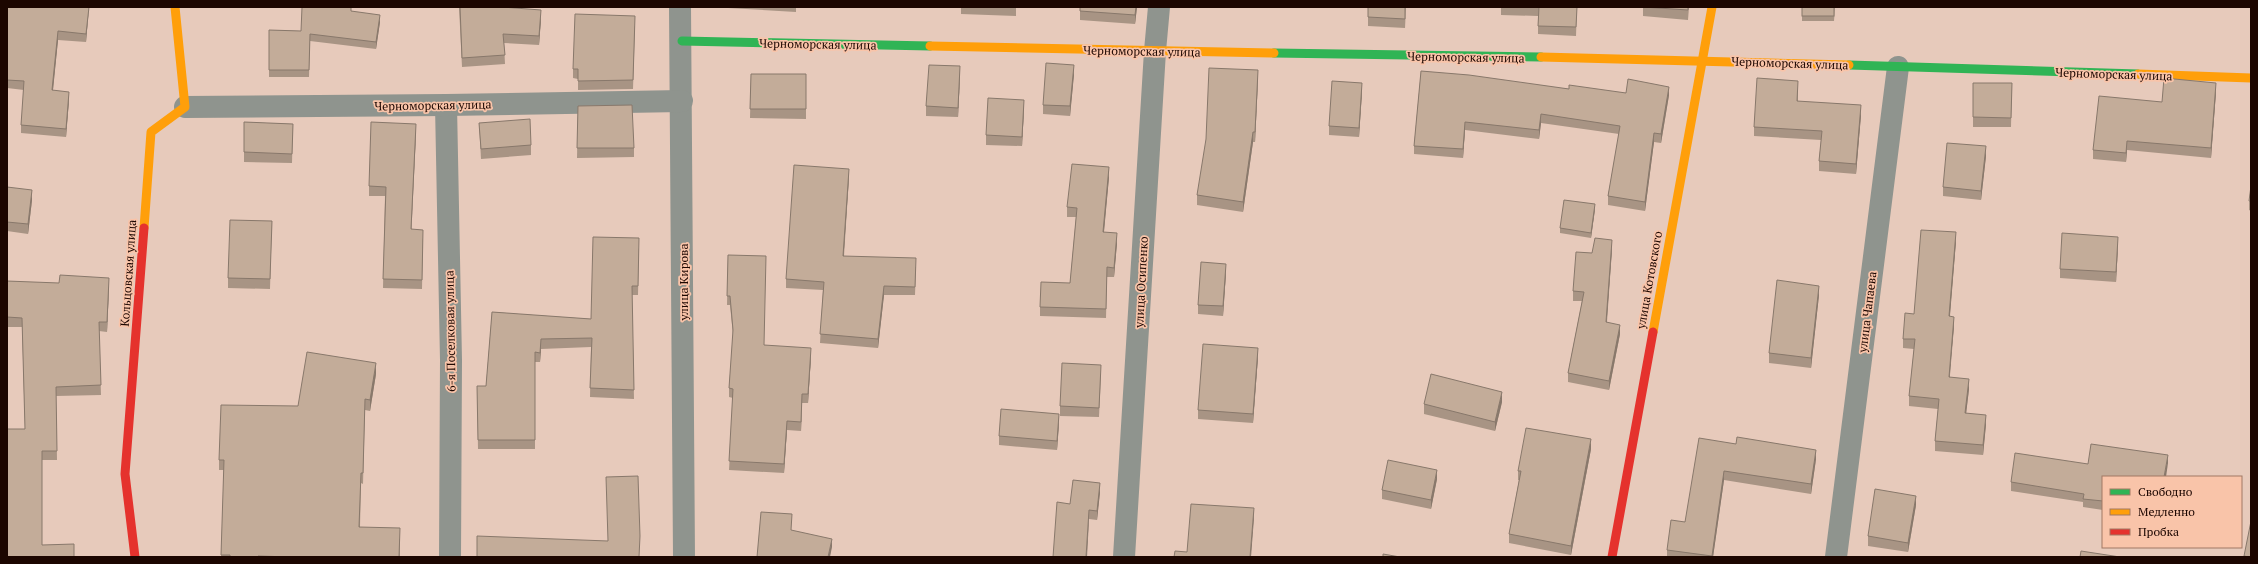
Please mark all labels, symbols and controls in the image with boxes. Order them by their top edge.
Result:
street label: Черноморская улица [759,35,877,53]
street label: Черноморская улица [1083,42,1201,60]
street label: Черноморская улица [1407,48,1525,66]
street label: Черноморская улица [1731,53,1849,73]
street label: Черноморская улица [2055,64,2173,84]
street label: Черноморская улица [374,96,492,114]
street label: Кольцовская улица [117,219,139,327]
street label: улица Котовского [1633,230,1665,331]
street label: улица Осипенко [1131,236,1151,329]
street label: улица Кирова [676,244,691,321]
street label: 6-я Поселковая улица [441,270,459,392]
street label: улица Чапаева [1854,271,1879,354]
legend [2102,476,2242,548]
text: Свободно [2138,484,2193,499]
text: Медленно [2138,504,2195,519]
text: Пробка [2138,524,2179,539]

